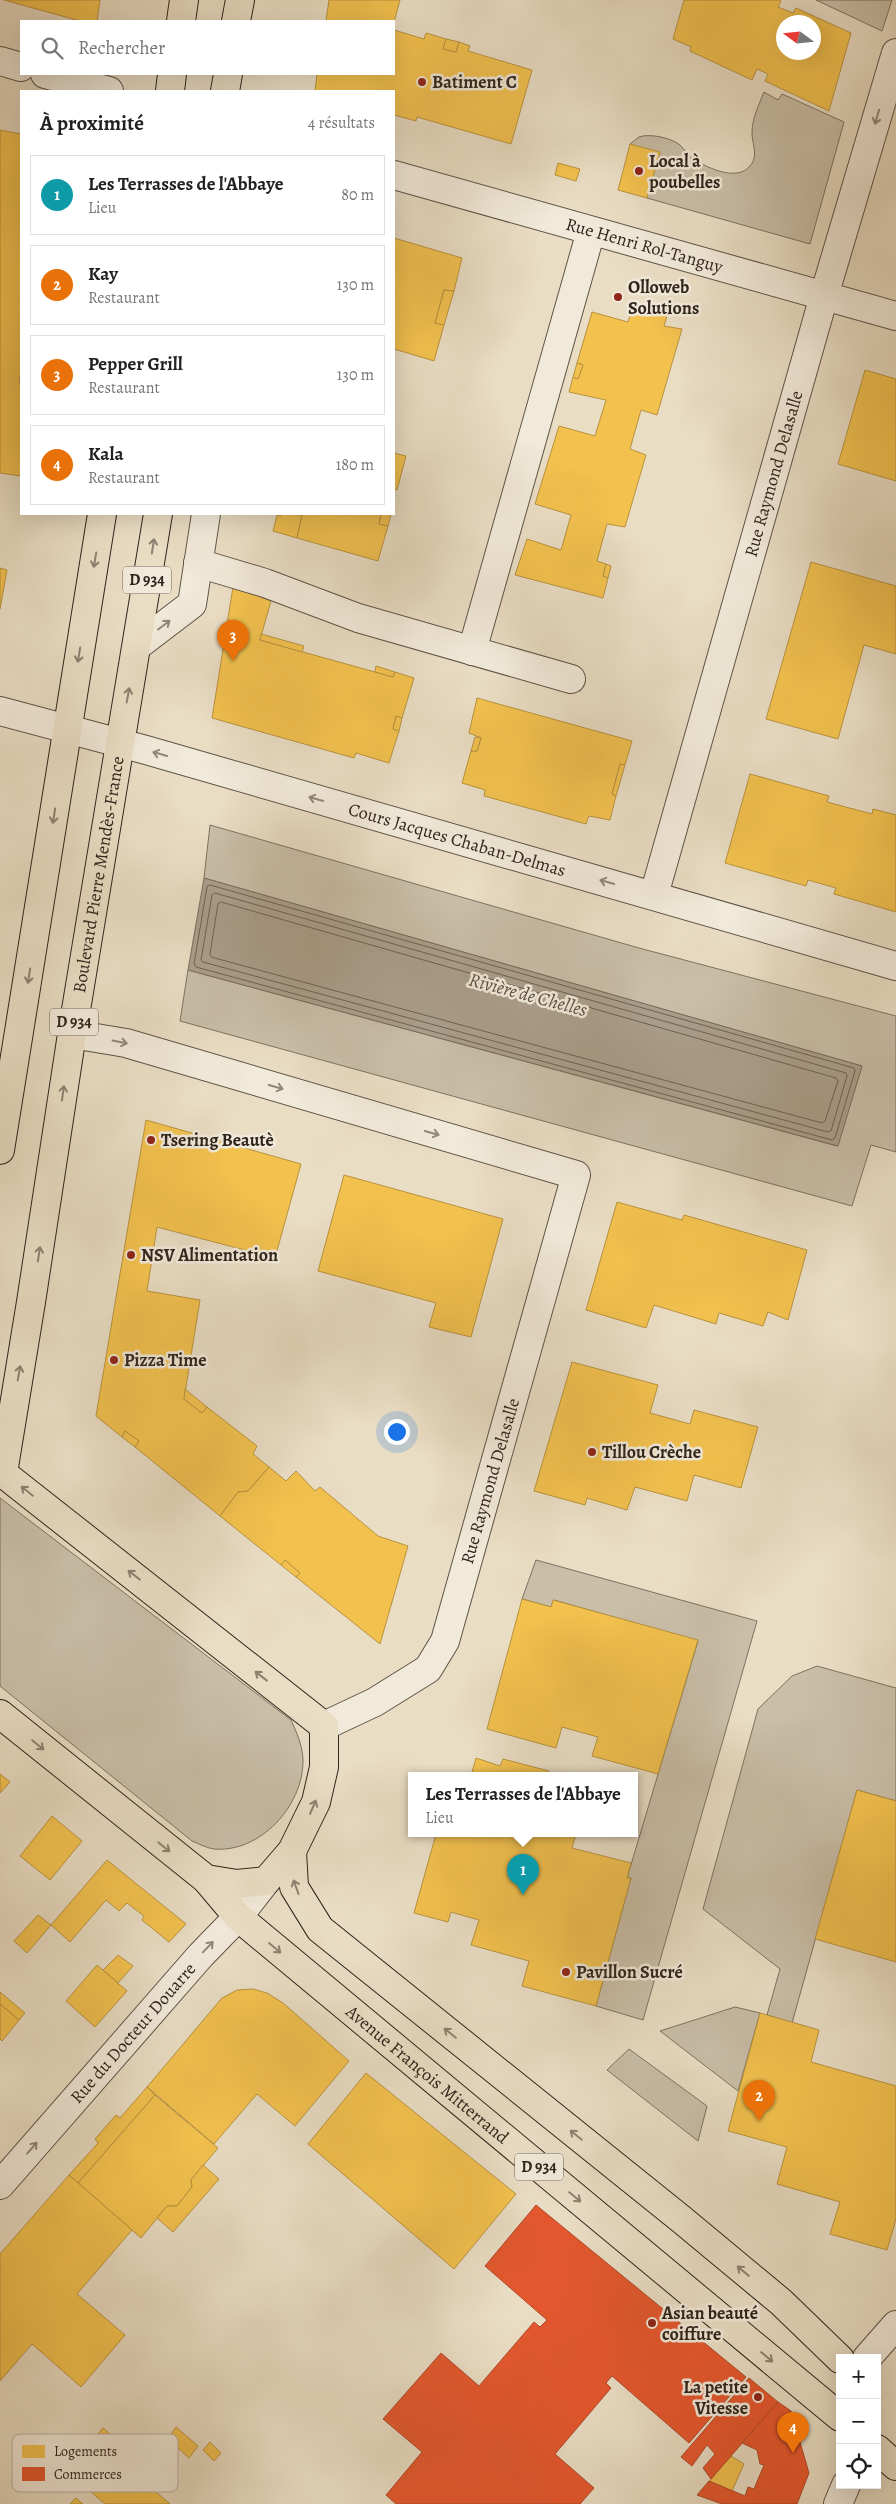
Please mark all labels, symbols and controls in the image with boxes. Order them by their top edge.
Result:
north arrow [776,15,821,60]
search box [20,20,395,75]
icon: search [38,34,66,62]
text: Rechercher [78,35,165,61]
place label: Batiment C [432,70,517,94]
marker: Batiment C [416,76,428,88]
one-way arrow [872,108,882,124]
text: À proximité [40,109,144,137]
text: 4 résultats [308,112,375,134]
place label: Local à poubelles [649,149,720,194]
marker: Local à poubelles [633,165,645,177]
text: Les Terrasses de l'Abbaye [88,171,284,197]
text: 1 [54,184,60,206]
text: 80 m [341,184,374,206]
text: Lieu [88,197,116,219]
street label: Rue Henri Rol-Tanguy [563,212,727,279]
text: Kay [88,261,118,287]
text: 2 [53,274,61,296]
text: 130 m [337,274,374,296]
place label: Olloweb Solutions [628,275,699,320]
text: Restaurant [88,287,160,309]
marker: Olloweb Solutions [612,291,624,303]
text: Pepper Grill [88,351,183,377]
text: 3 [54,364,60,386]
text: 130 m [337,364,374,386]
text: Restaurant [88,377,160,399]
street label: Rue Raymond Delasalle [739,388,809,560]
text: Kala [88,441,124,467]
text: 4 [53,454,61,476]
text: 180 m [336,454,374,476]
text: Restaurant [88,467,160,489]
one-way arrow [148,538,158,554]
one-way arrow [89,552,99,568]
road number: D 934 [123,566,171,594]
one-way arrow [157,620,171,630]
pin: 3 [217,620,249,661]
one-way arrow [74,647,84,663]
one-way arrow [124,687,134,703]
one-way arrow [153,749,169,758]
street label: Boulevard Pierre Mendès-France [67,754,130,995]
one-way arrow [309,793,325,803]
street label: Cours Jacques Chaban-Delmas [346,797,569,882]
one-way arrow [49,807,59,823]
one-way arrow [600,877,616,887]
water label: Rivière de Chelles [466,967,591,1023]
one-way arrow [23,968,33,984]
road number: D 934 [50,1009,98,1036]
one-way arrow [111,1038,127,1048]
one-way arrow [268,1083,284,1093]
one-way arrow [58,1086,68,1102]
place label: Tsering Beautè [161,1128,274,1152]
one-way arrow [424,1128,440,1138]
marker: Tsering Beautè [145,1134,157,1146]
place label: NSV Alimentation [141,1243,278,1267]
one-way arrow [34,1246,44,1262]
marker: NSV Alimentation [125,1249,137,1261]
place label: Pizza Time [124,1348,207,1372]
marker: Pizza Time [108,1354,120,1366]
one-way arrow [15,1366,25,1382]
street label: Rue Raymond Delasalle [455,1395,525,1567]
your location [384,1419,410,1445]
place label: Tillou Crèche [602,1440,701,1464]
marker: Tillou Crèche [586,1446,598,1458]
one-way arrow [21,1485,34,1496]
one-way arrow [127,1570,140,1581]
one-way arrow [255,1671,268,1682]
one-way arrow [31,1740,44,1751]
popup [408,1772,638,1837]
text: Les Terrasses de l'Abbaye [425,1781,621,1807]
one-way arrow [309,1800,319,1815]
text: Lieu [425,1807,454,1829]
one-way arrow [157,1842,170,1853]
pin: 1 [507,1854,539,1895]
one-way arrow [291,1880,300,1895]
one-way arrow [202,1942,214,1954]
one-way arrow [268,1942,281,1953]
street label: Rue du Docteur Douarre [65,1957,201,2109]
place label: Pavillon Sucré [576,1960,683,1984]
marker: Pavillon Sucré [560,1966,572,1978]
street label: Avenue François Mitterrand [340,1999,514,2149]
one-way arrow [444,2028,457,2039]
pin: 2 [743,2080,775,2121]
one-way arrow [570,2130,583,2141]
one-way arrow [26,2142,38,2155]
road number: D 934 [515,2154,563,2180]
one-way arrow [568,2192,581,2203]
one-way arrow [737,2266,750,2277]
place label: Asian beauté coiffure [661,2301,758,2346]
marker: Asian beauté coiffure [646,2317,658,2329]
one-way arrow [761,2351,774,2363]
map controls [836,2354,881,2489]
button: + [836,2354,881,2399]
place label: La petite Vitesse [683,2375,748,2420]
marker: La petite Vitesse [752,2391,764,2403]
button: − [836,2399,881,2444]
pin: 4 [777,2412,809,2453]
legend [12,2434,178,2492]
text: Logements [54,2442,117,2461]
button: locate [836,2444,881,2489]
text: Commerces [54,2465,122,2484]

